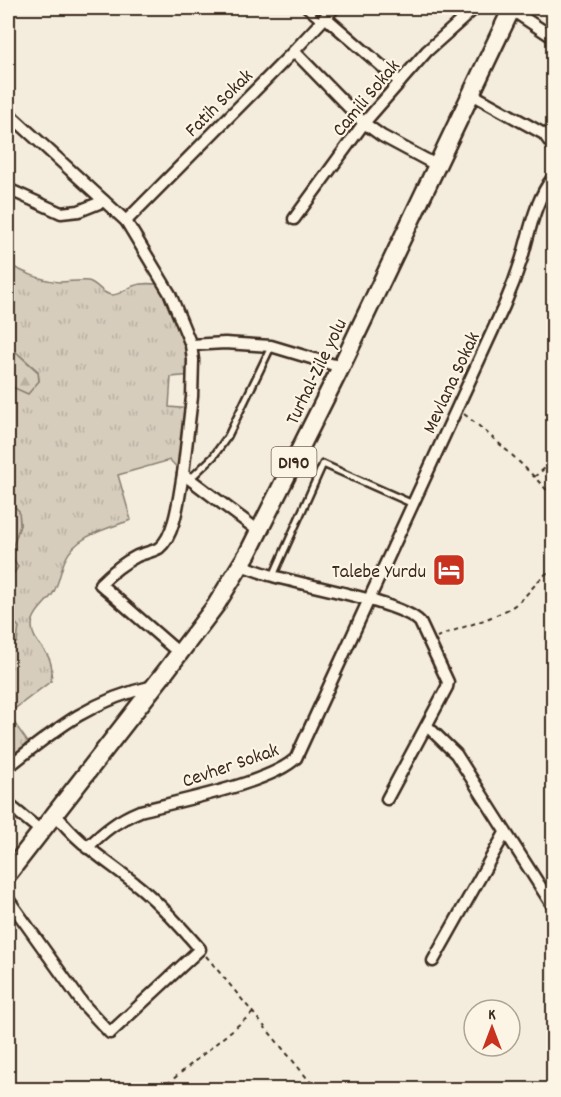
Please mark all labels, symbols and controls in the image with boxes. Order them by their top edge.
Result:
street label: Camili Sokak [327,54,408,144]
street label: Fatih Sokak [180,64,261,145]
street label: Turhal-Zile yolu [280,314,356,430]
street label: Mevlana Sokak [417,328,489,439]
road number: D190 [272,447,316,477]
hotel icon: Talebe Yurdu [431,552,467,588]
place label: Talebe Yurdu [332,559,426,587]
street label: Cevher Sokak [179,737,283,796]
north arrow [462,998,522,1058]
text: K [488,1004,496,1027]

